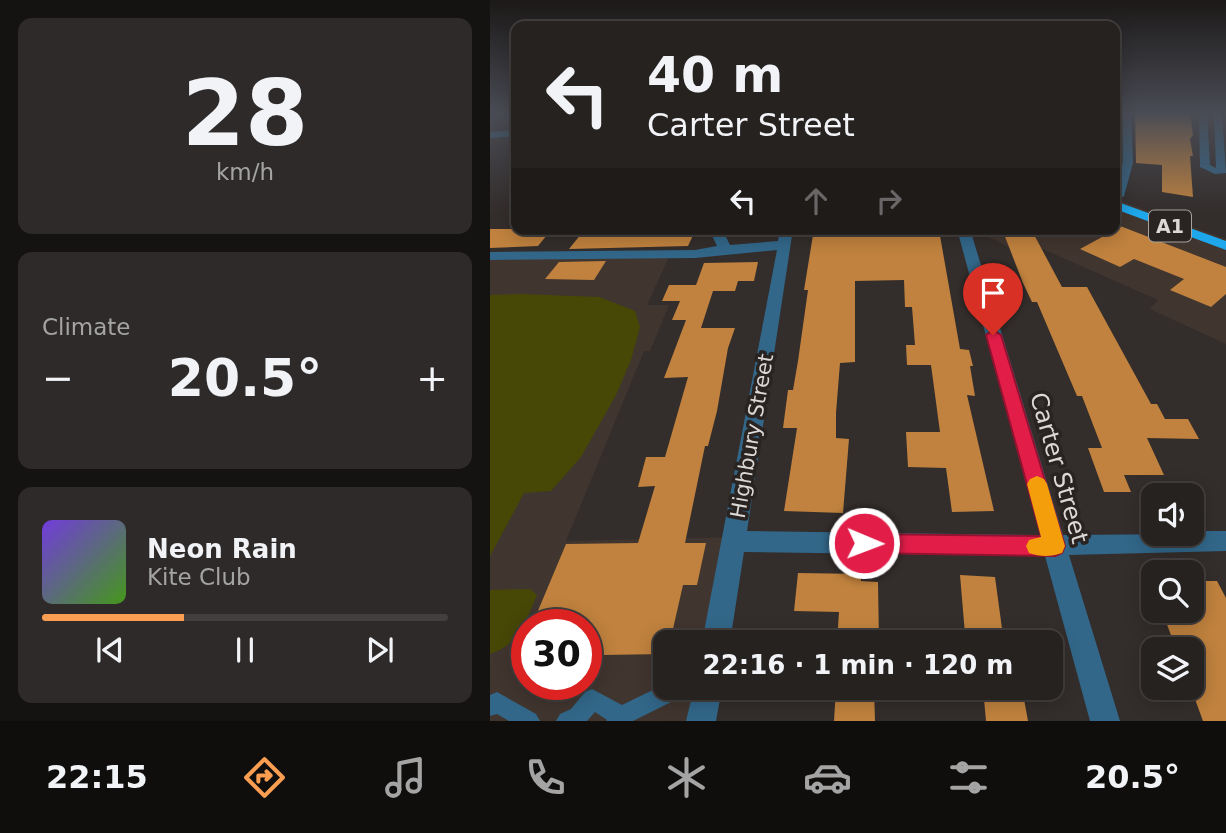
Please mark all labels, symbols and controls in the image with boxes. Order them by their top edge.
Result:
text: 40 m [647,47,783,104]
icon: left [532,49,623,140]
text: 28 [182,61,308,166]
text: Carter Street [647,106,855,144]
text: km/h [216,159,274,185]
icon: left [724,182,762,220]
icon: ahead [797,182,835,220]
icon: right [870,182,908,220]
road number: A1 [1149,210,1191,242]
pin [963,263,1023,335]
icon: arrive [974,274,1012,312]
text: Climate [42,314,131,340]
text: 20.5° [168,348,322,408]
street label: Highbury Street [726,352,778,520]
text: − [42,356,74,400]
text: + [416,356,448,400]
street label: Carter Street [1024,389,1094,547]
map controls [1141,483,1204,700]
button: sound [1141,483,1204,546]
position arrow [827,506,901,580]
text: Neon Rain [147,534,297,564]
button: search [1141,560,1204,623]
text: Kite Club [147,564,251,590]
speed limit sign: 30 [511,609,602,700]
icon: previous [91,631,129,669]
icon: pause [226,631,264,669]
icon: next [361,631,399,669]
button: layers [1141,637,1204,700]
text: 22:16 · 1 min · 120 m [703,650,1013,680]
icon: directions [240,753,289,802]
icon: music [381,753,430,802]
icon: phone [521,753,570,802]
icon: climate [662,753,711,802]
icon: car [803,753,852,802]
icon: filters [944,753,993,802]
text: 22:15 [46,758,148,796]
text: 20.5° [1085,758,1180,796]

